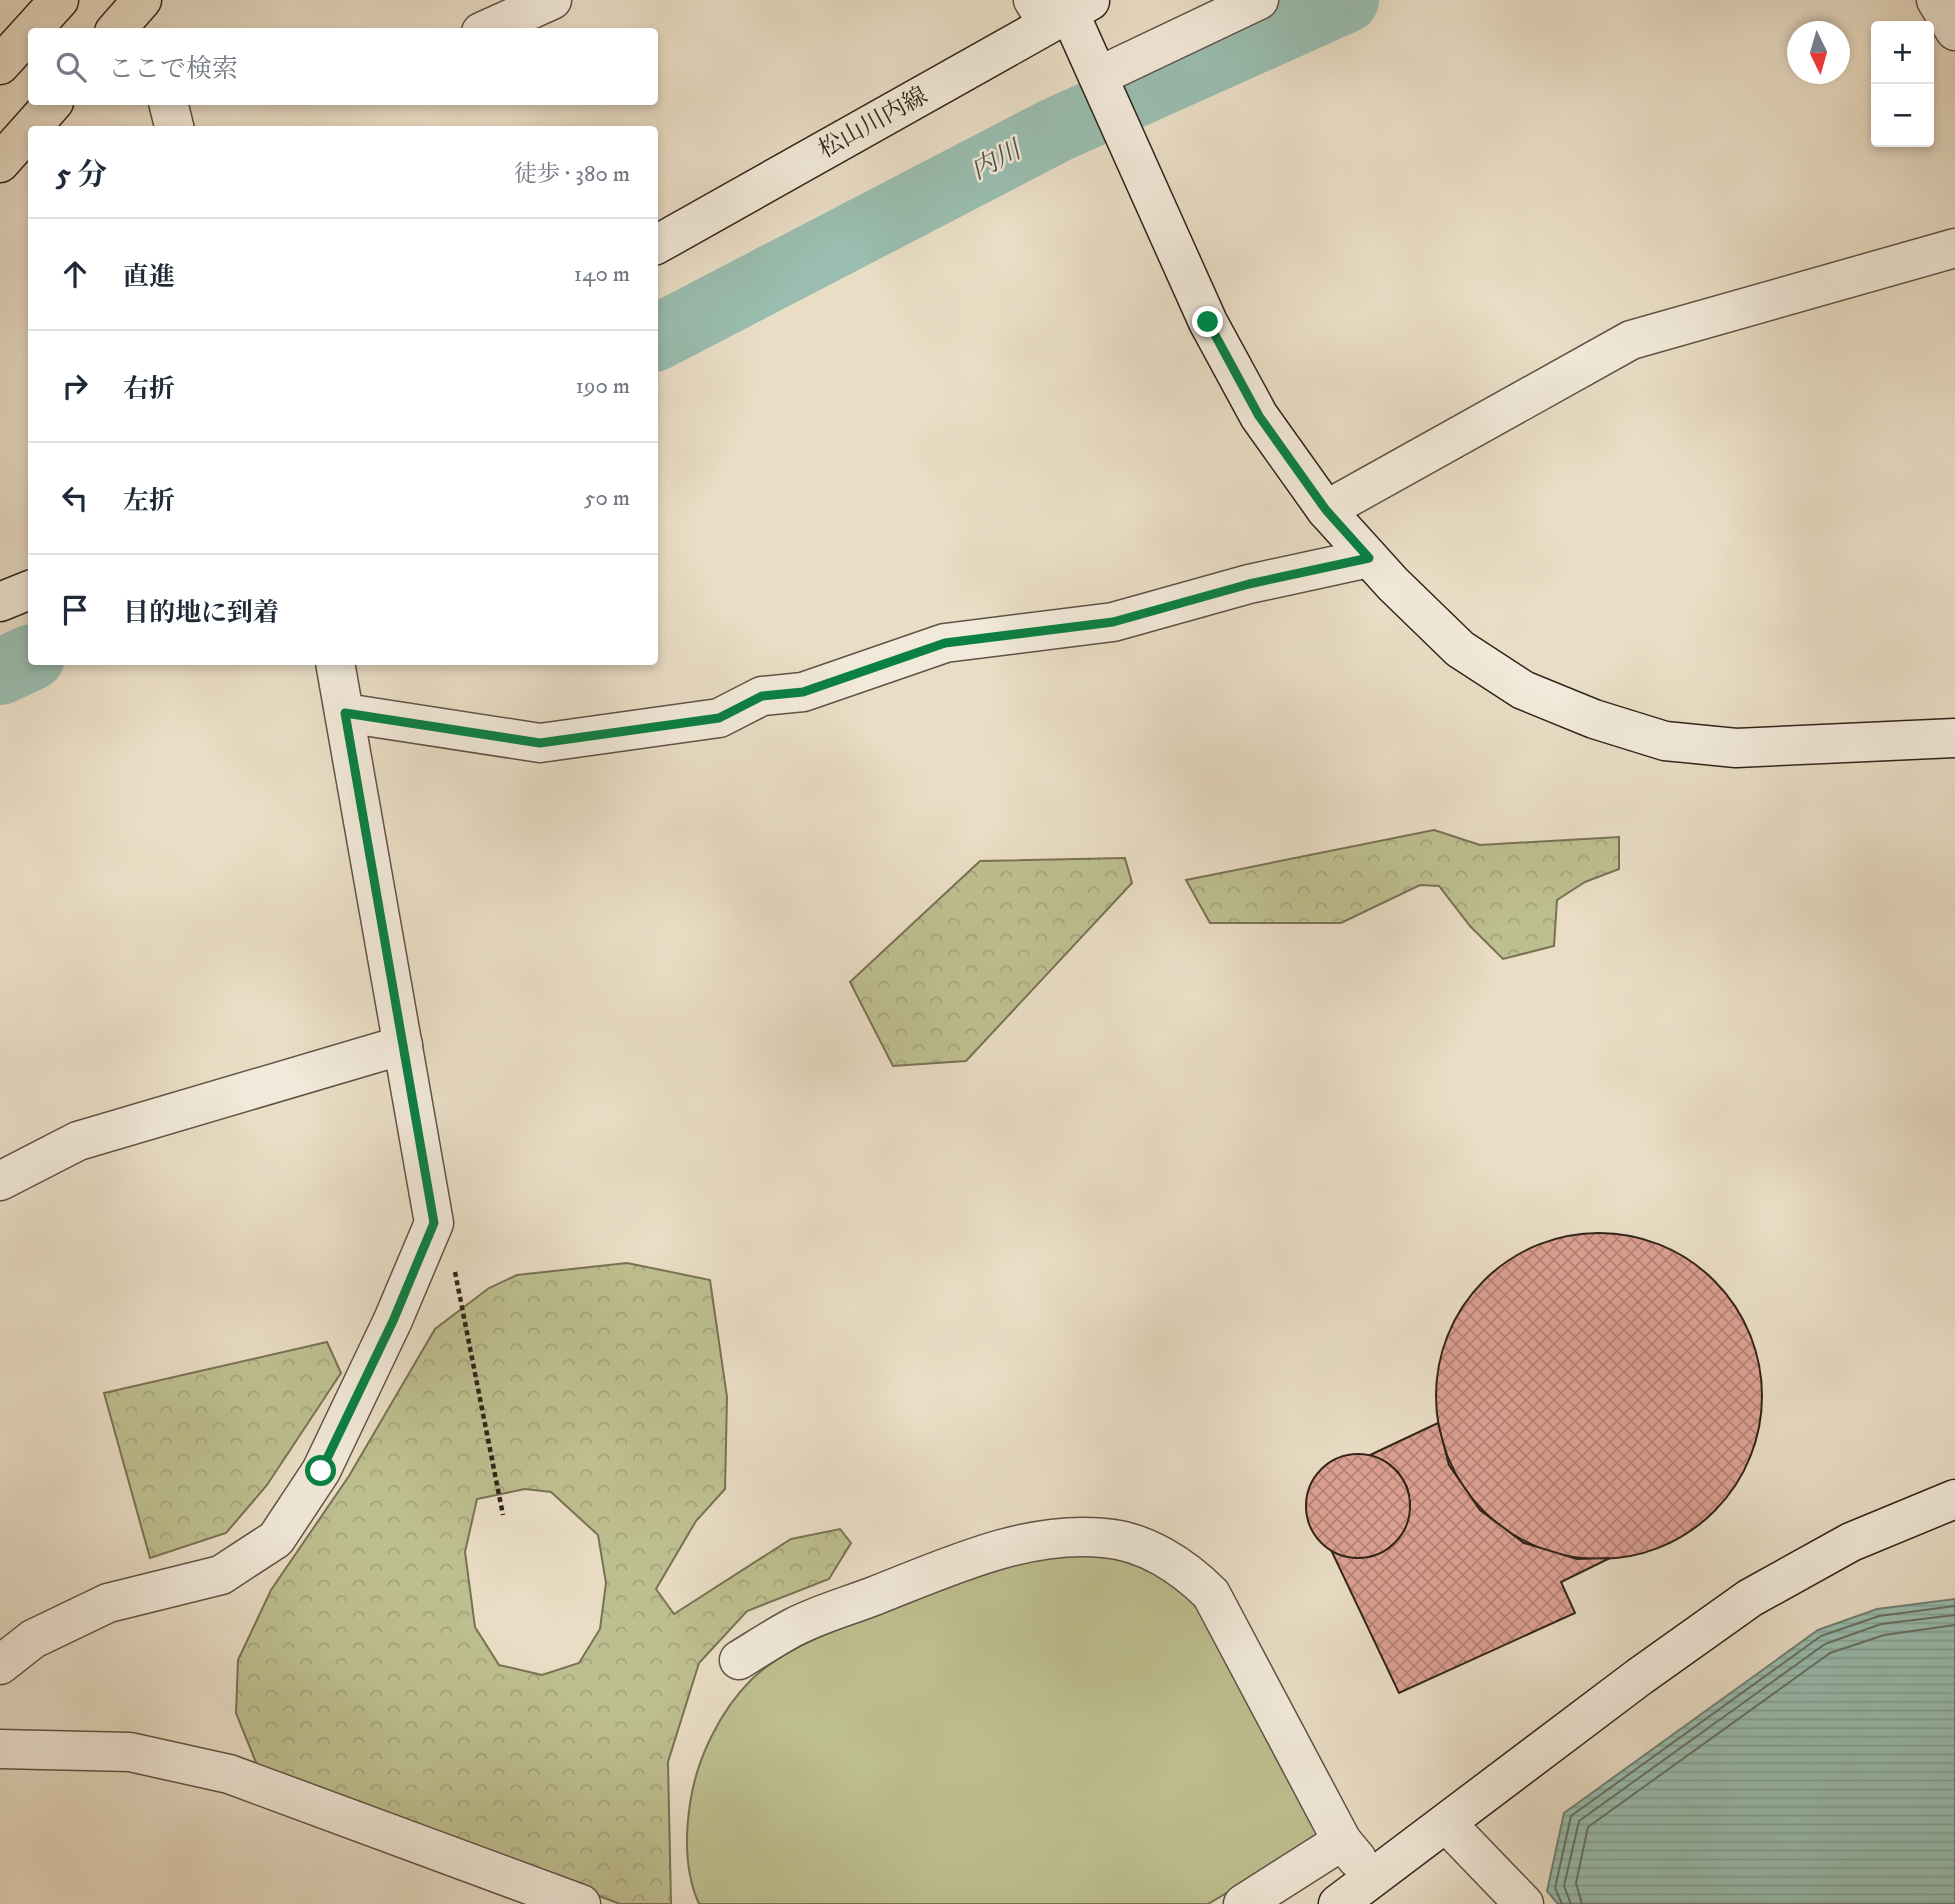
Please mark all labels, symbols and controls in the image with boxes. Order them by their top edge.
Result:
north arrow [1787,21,1850,84]
map controls [1871,21,1934,147]
button: + [1871,21,1934,84]
search box [28,28,658,105]
icon: search [52,48,90,86]
text: ここで検索 [108,53,238,86]
street label: 松山川内線 [813,81,933,165]
button: − [1871,84,1934,147]
water label: 内川 [965,133,1029,188]
text: 5 分 [56,157,107,194]
text: 徒歩 · 380 m [514,160,630,189]
icon: ahead [56,255,94,293]
text: 140 m [574,260,630,289]
text: 直進 [123,261,175,294]
route end [1192,306,1223,337]
icon: right [56,367,94,405]
text: 190 m [576,372,630,401]
text: 右折 [123,373,175,406]
icon: left [56,479,94,517]
text: 50 m [584,484,630,513]
text: 左折 [123,485,175,518]
icon: arrive [56,591,94,629]
text: 目的地に到着 [123,597,279,630]
route start [305,1455,336,1486]

